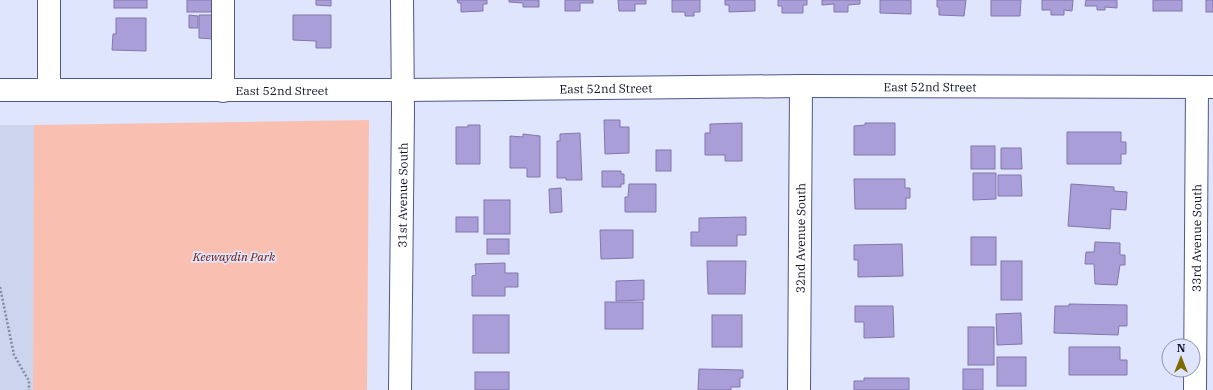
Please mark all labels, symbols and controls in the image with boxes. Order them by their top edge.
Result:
street label: East 52nd Street [883,79,977,94]
street label: East 52nd Street [559,80,653,96]
street label: East 52nd Street [235,83,329,98]
street label: 31st Avenue South [394,142,410,248]
street label: 32nd Avenue South [792,182,808,293]
street label: 33rd Avenue South [1188,184,1204,292]
park label: Keewaydin Park [192,249,276,264]
north arrow [1161,338,1201,378]
text: N [1177,341,1186,355]

